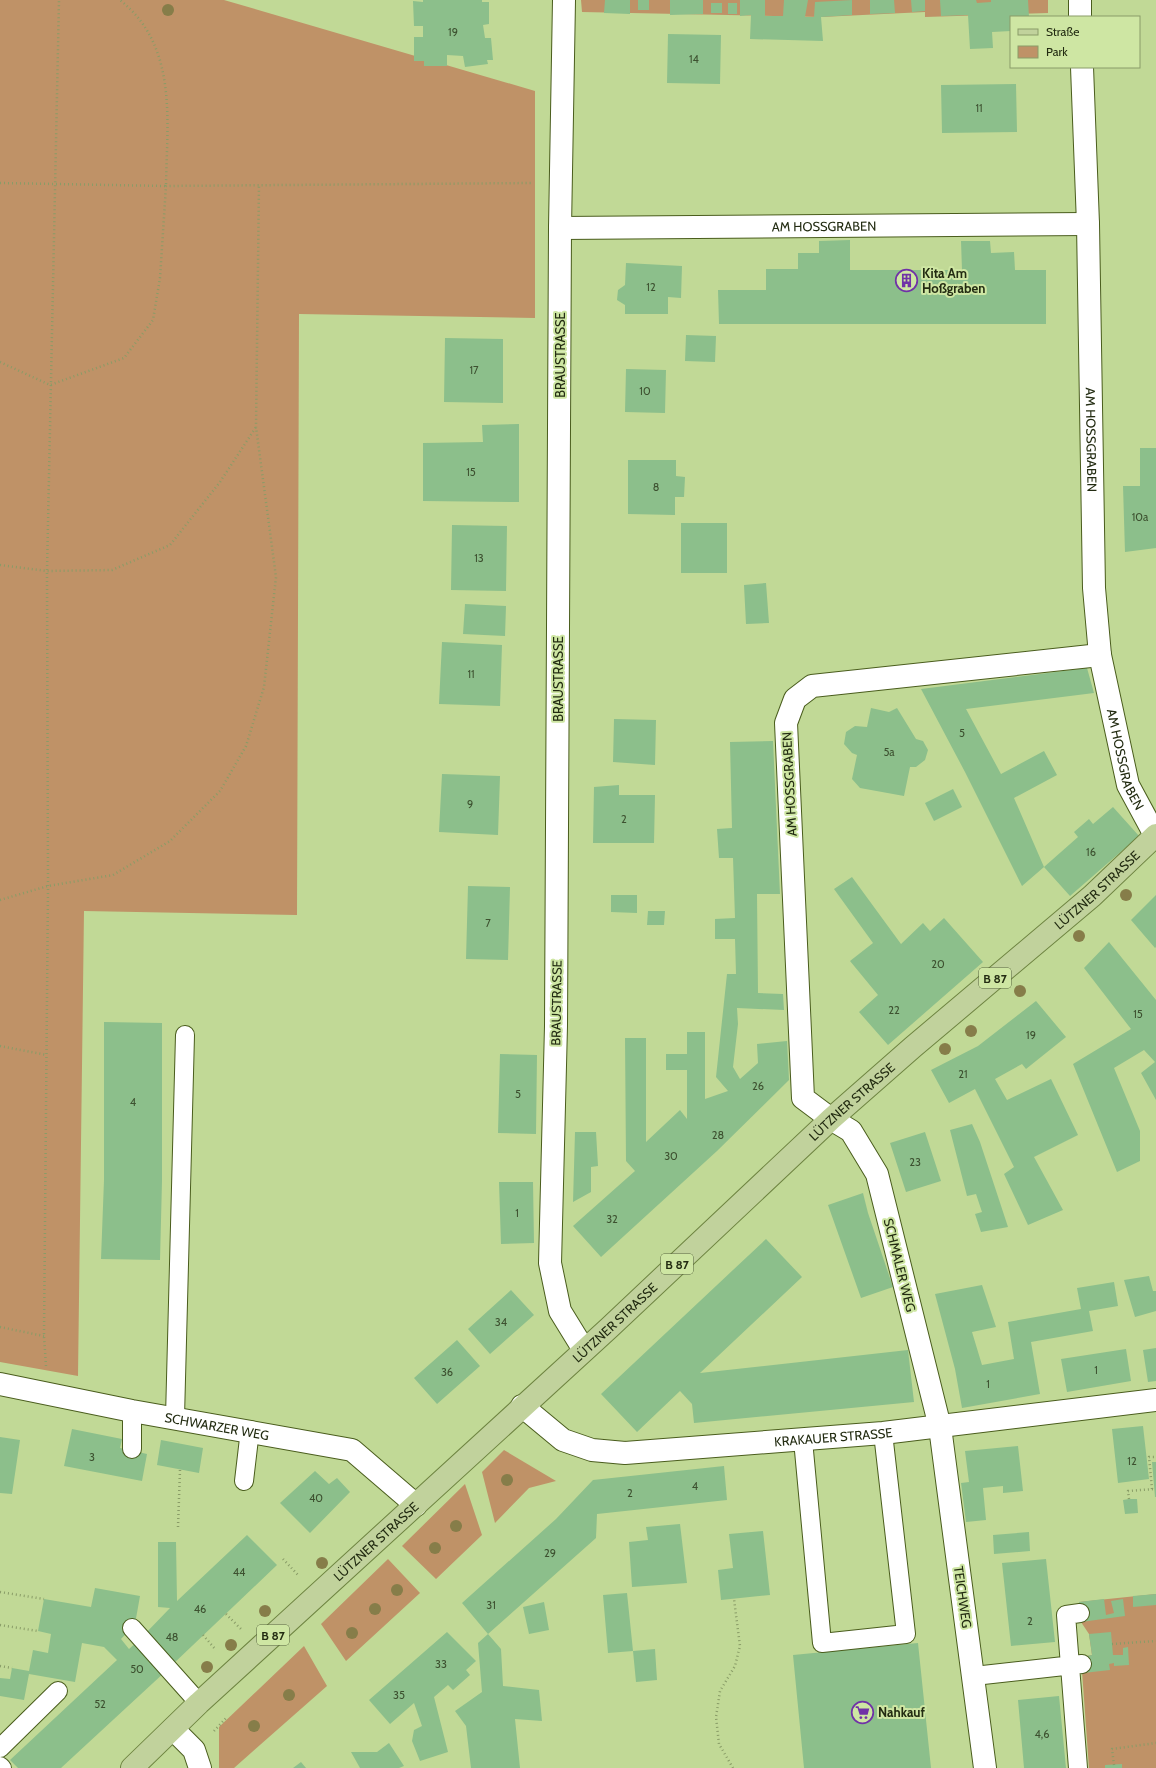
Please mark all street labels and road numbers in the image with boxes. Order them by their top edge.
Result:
street label: AM HOSSGRABEN [772,218,876,234]
street label: BRAUSTRASSE [552,312,568,398]
street label: AM HOSSGRABEN [1083,387,1100,492]
street label: BRAUSTRASSE [550,636,566,722]
street label: AM HOSSGRABEN [1104,707,1148,812]
street label: AM HOSSGRABEN [778,731,800,837]
street label: LÜTZNER STRASSE [1051,847,1143,932]
street label: BRAUSTRASSE [547,960,565,1046]
road number: B 87 [979,968,1011,988]
street label: LÜTZNER STRASSE [805,1059,898,1144]
street label: SCHMALER WEG [881,1217,919,1314]
road number: B 87 [661,1254,693,1274]
street label: LÜTZNER STRASSE [569,1279,660,1366]
street label: SCHWARZER WEG [163,1409,271,1443]
street label: KRAKAUER STRASSE [774,1424,893,1449]
street label: LÜTZNER STRASSE [330,1498,422,1584]
street label: TEICHWEG [951,1565,975,1629]
road number: B 87 [257,1625,289,1645]

